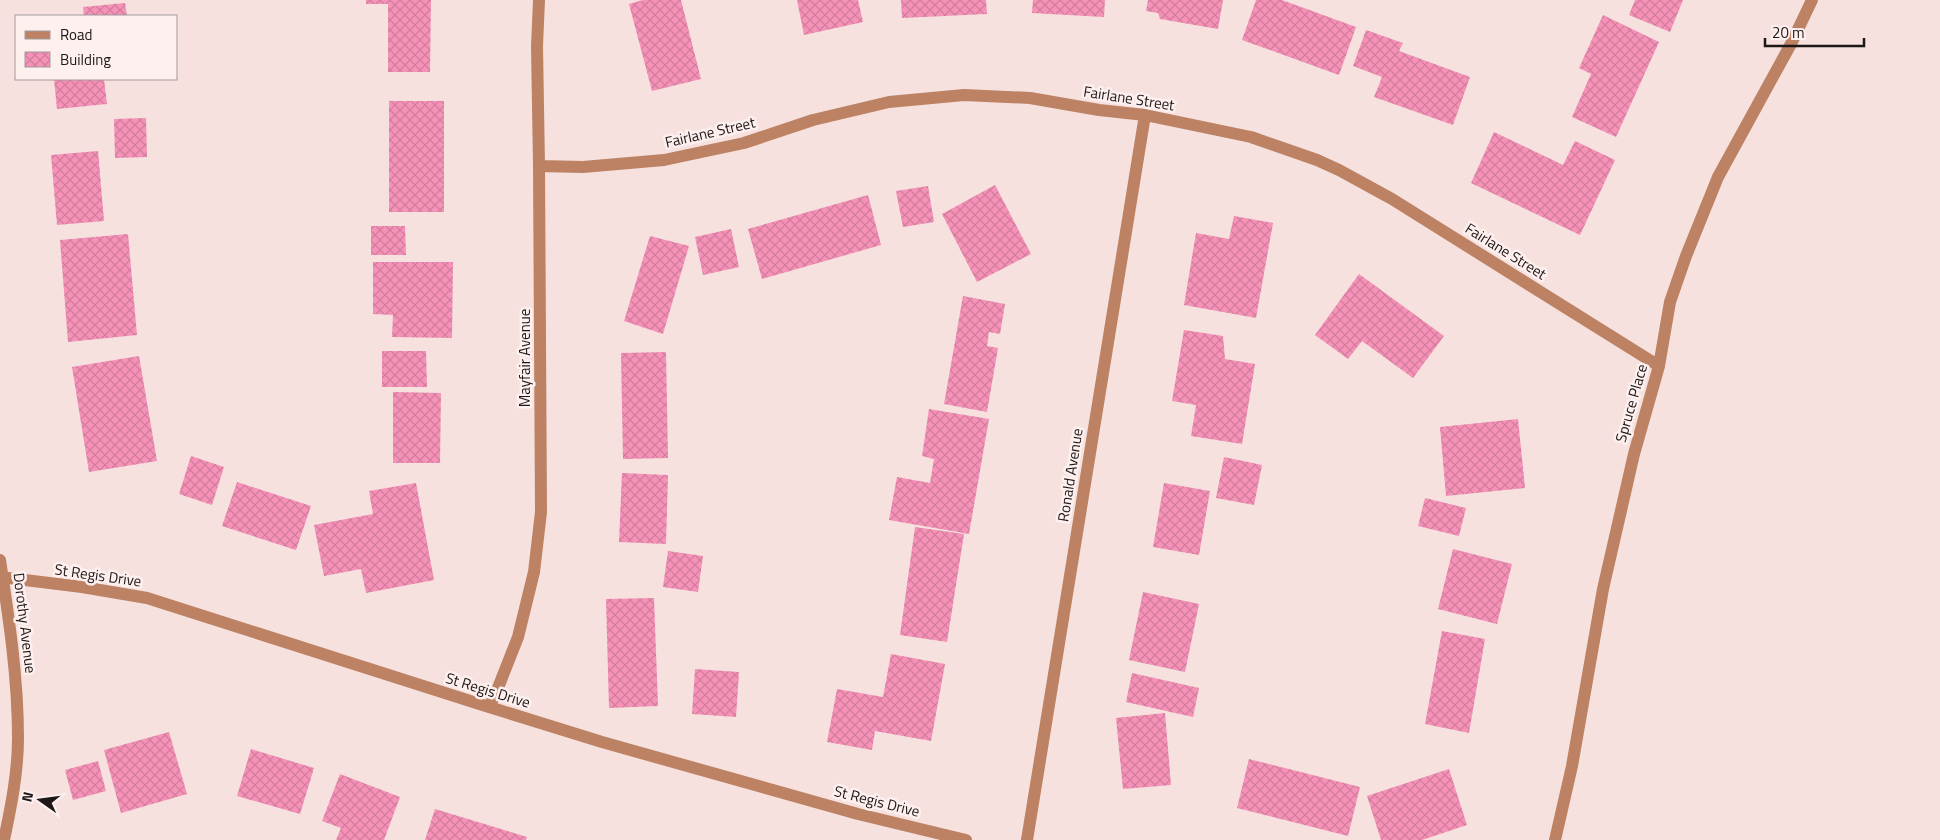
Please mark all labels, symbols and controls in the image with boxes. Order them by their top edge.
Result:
legend [15,15,178,80]
scale bar [1765,15,1864,47]
text: 20 m [1772,21,1805,44]
text: Road [60,23,92,46]
text: Building [60,48,111,71]
street label: Fairlane Street [1082,79,1177,117]
street label: Fairlane Street [663,110,758,154]
street label: Fairlane Street [1461,217,1552,286]
street label: Mayfair Avenue [513,309,536,407]
street label: Spruce Place [1609,361,1653,445]
street label: Ronald Avenue [1051,427,1089,523]
street label: St Regis Drive [53,558,143,592]
street label: Dorothy Avenue [7,571,43,675]
street label: St Regis Drive [443,666,533,714]
north arrow [15,775,65,825]
street label: St Regis Drive [832,779,922,823]
text: N [16,789,38,804]

